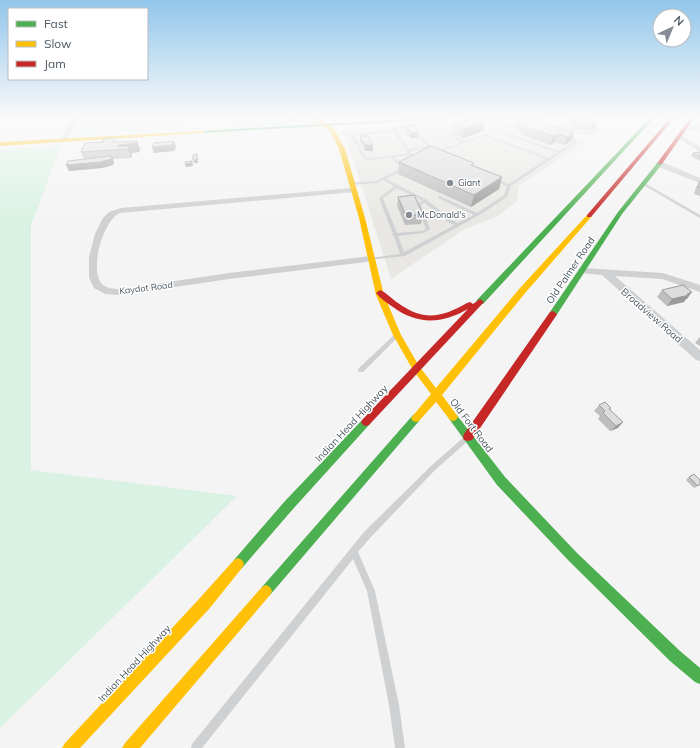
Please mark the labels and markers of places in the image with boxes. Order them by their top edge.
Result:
place label: Giant [458,177,481,188]
marker: Giant [445,178,455,188]
place label: McDonald's [417,209,466,220]
marker: McDonald's [404,210,414,220]

